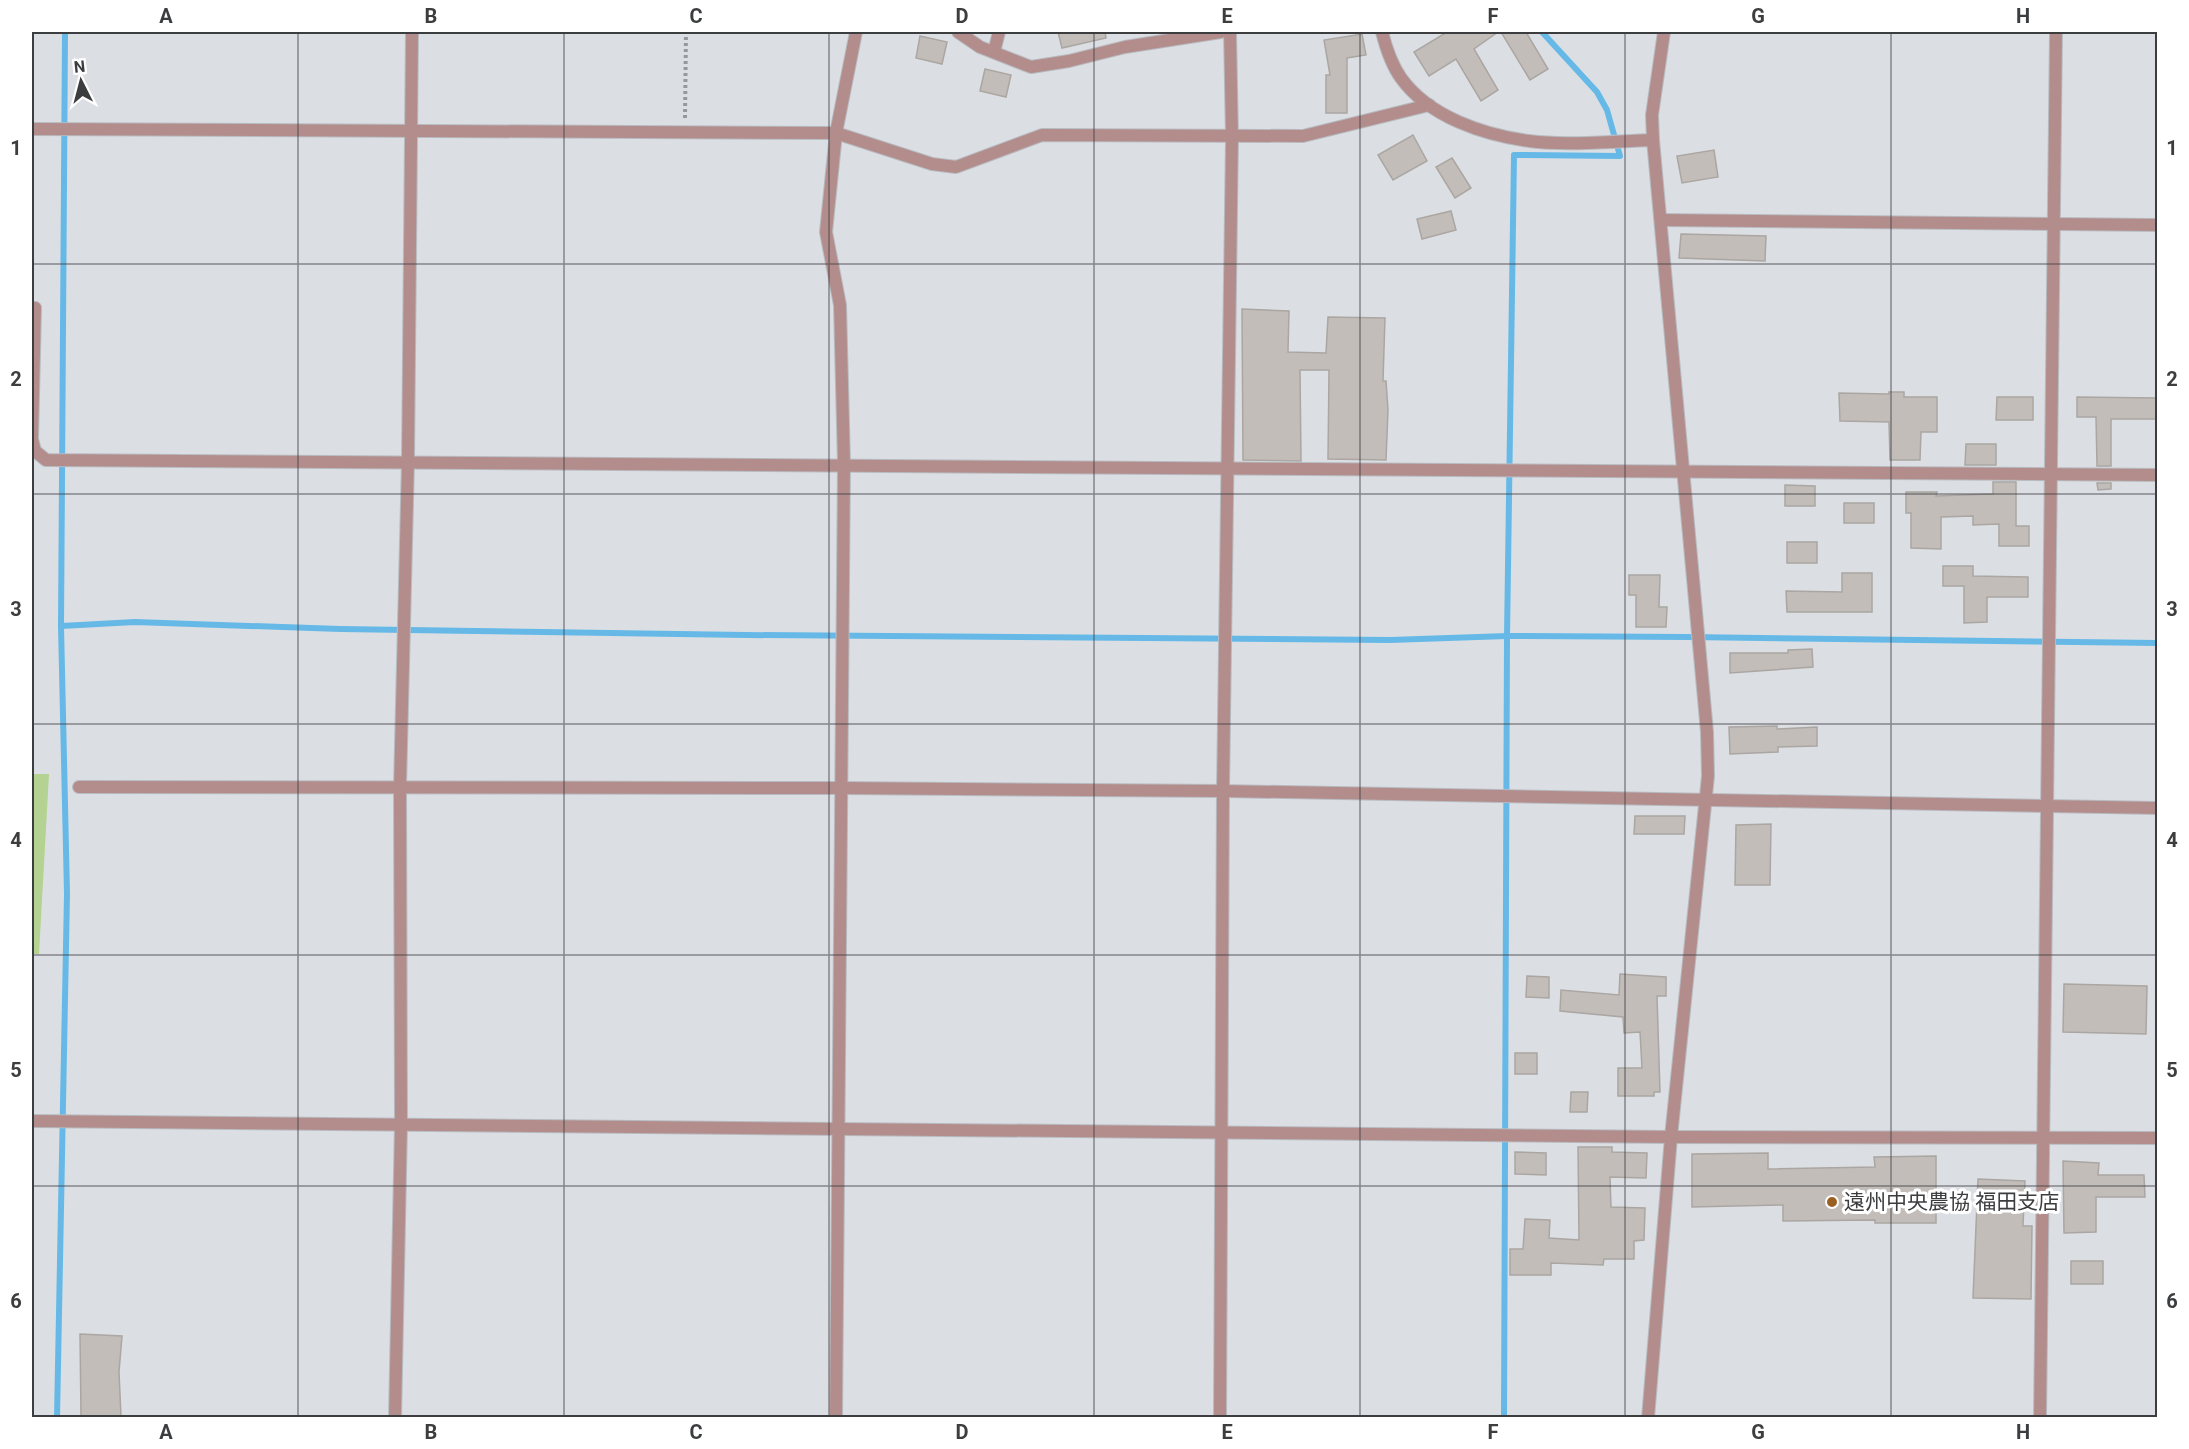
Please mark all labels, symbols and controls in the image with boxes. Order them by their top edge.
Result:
text: A [159,4,173,28]
text: B [425,4,437,28]
text: C [689,4,703,28]
text: D [956,4,969,28]
text: E [1221,4,1233,28]
text: F [1488,4,1499,28]
text: G [1751,4,1765,28]
text: H [2016,4,2030,28]
north arrow [51,51,111,111]
text: N [73,57,86,77]
text: 1 [10,136,22,160]
text: 1 [2166,136,2178,160]
text: 2 [10,367,22,391]
text: 2 [2166,367,2178,391]
text: 3 [10,597,22,621]
text: 3 [2166,597,2178,621]
text: 4 [10,828,22,852]
text: 4 [2166,828,2178,852]
text: 5 [10,1058,22,1082]
text: 5 [2166,1058,2178,1082]
place label: 遠州中央農協 福田支店 [1844,1190,2059,1214]
marker: 遠州中央農協 福田支店 [1825,1195,1839,1209]
text: 6 [10,1289,22,1313]
text: 6 [2166,1289,2178,1313]
text: A [159,1420,173,1444]
text: B [425,1420,437,1444]
text: C [689,1420,703,1444]
text: D [956,1420,969,1444]
text: E [1221,1420,1233,1444]
text: F [1488,1420,1499,1444]
text: G [1751,1420,1765,1444]
text: H [2016,1420,2030,1444]

